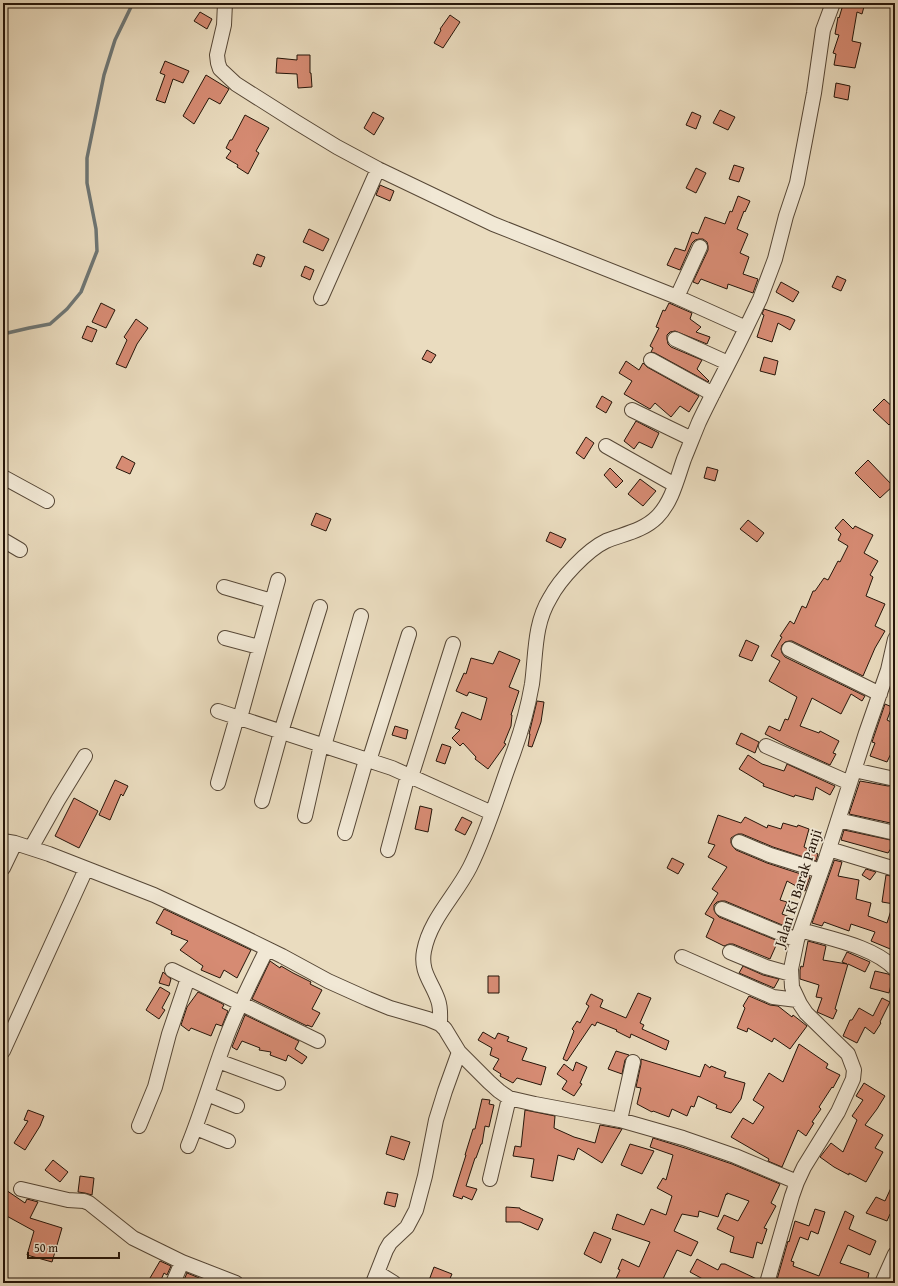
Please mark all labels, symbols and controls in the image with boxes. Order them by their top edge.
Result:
street label: Jalan Ki Barak Panji [768,826,826,951]
scale bar [28,1234,119,1260]
text: 50 m [34,1239,58,1256]

